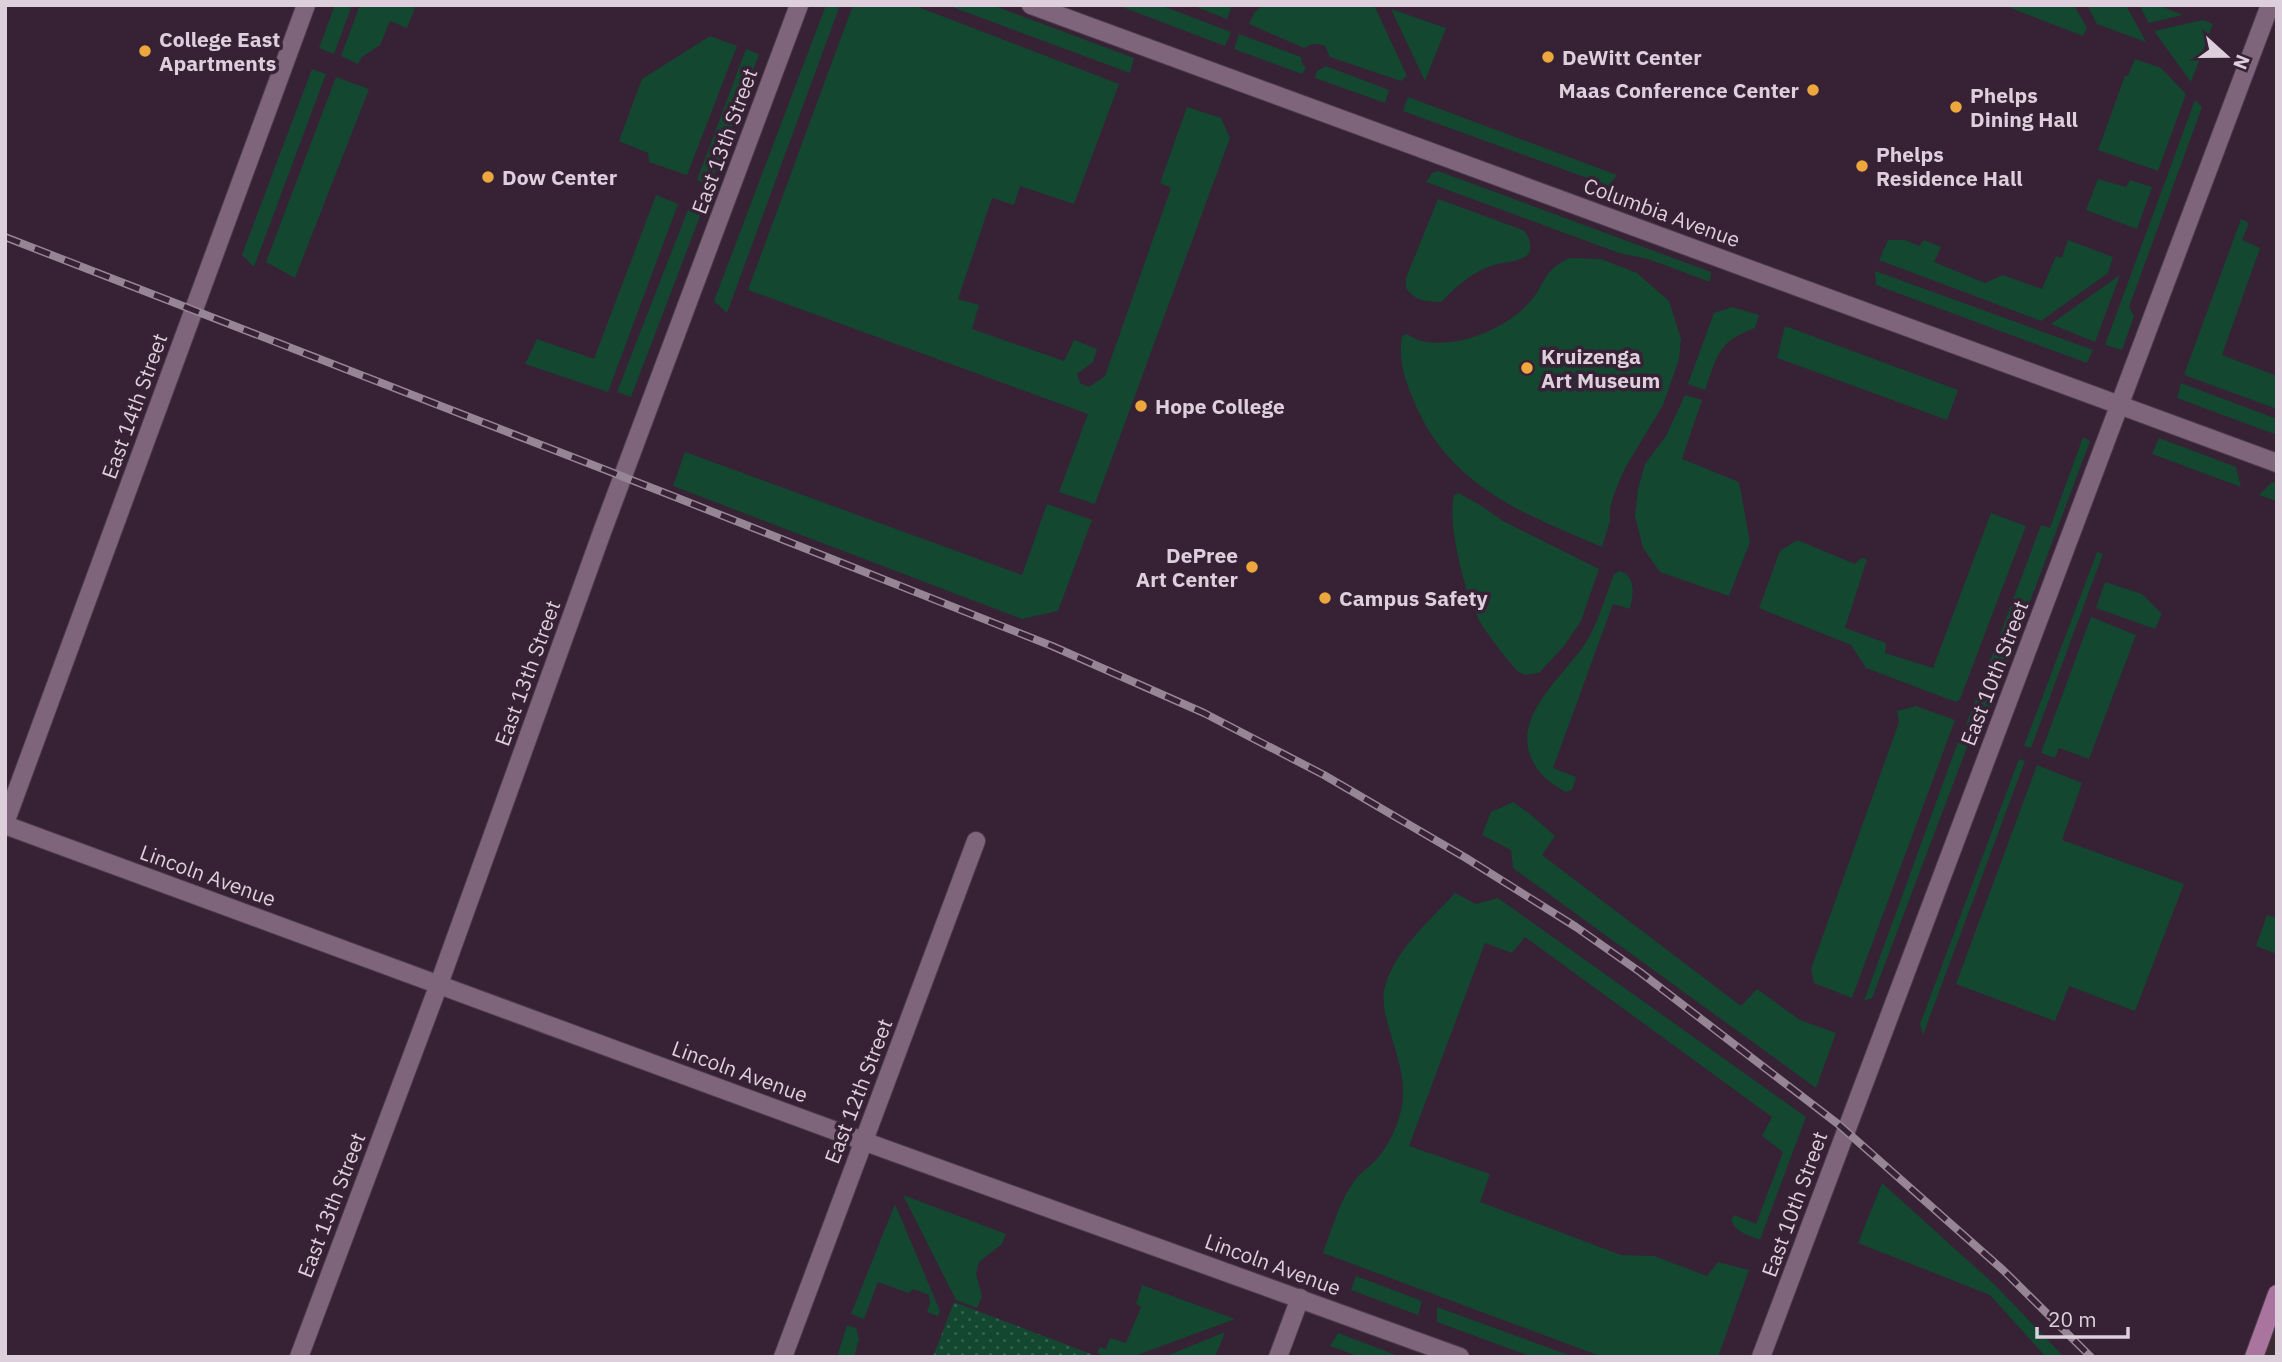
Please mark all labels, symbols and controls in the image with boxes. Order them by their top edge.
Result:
north arrow [2191,21,2261,91]
place label: College East Apartments [159,25,280,77]
marker: College East Apartments [137,43,153,59]
place label: DeWitt Center [1562,43,1702,71]
marker: DeWitt Center [1540,49,1556,65]
text: N [2228,51,2256,73]
street label: East 13th Street [685,64,763,218]
place label: Maas Conference Center [1559,76,1800,104]
place label: Phelps Dining Hall [1970,81,2078,133]
marker: Maas Conference Center [1805,82,1821,98]
marker: Phelps Dining Hall [1948,99,1964,115]
place label: Phelps Residence Hall [1876,140,2023,192]
marker: Phelps Residence Hall [1854,158,1870,174]
place label: Dow Center [502,163,618,191]
marker: Dow Center [480,169,496,185]
street label: Columbia Avenue [1580,171,1744,253]
street label: East 14th Street [95,329,173,483]
place label: Kruizenga Art Museum [1541,342,1660,394]
marker: Kruizenga Art Museum [1519,360,1535,376]
place label: Hope College [1155,392,1285,420]
marker: Hope College [1133,398,1149,414]
place label: DePree Art Center [1136,541,1239,593]
marker: DePree Art Center [1244,559,1260,575]
place label: Campus Safety [1339,584,1489,612]
marker: Campus Safety [1317,590,1333,606]
street label: East 13th Street [488,596,566,750]
street label: East 10th Street [1954,597,2034,749]
street label: Lincoln Avenue [136,837,280,913]
street label: East 12th Street [818,1015,898,1167]
street label: Lincoln Avenue [668,1033,812,1109]
street label: East 10th Street [1755,1127,1833,1281]
street label: East 13th Street [291,1129,371,1281]
street label: Lincoln Avenue [1201,1226,1345,1302]
scale bar [2037,1296,2128,1340]
text: 20 m [2048,1305,2097,1333]

